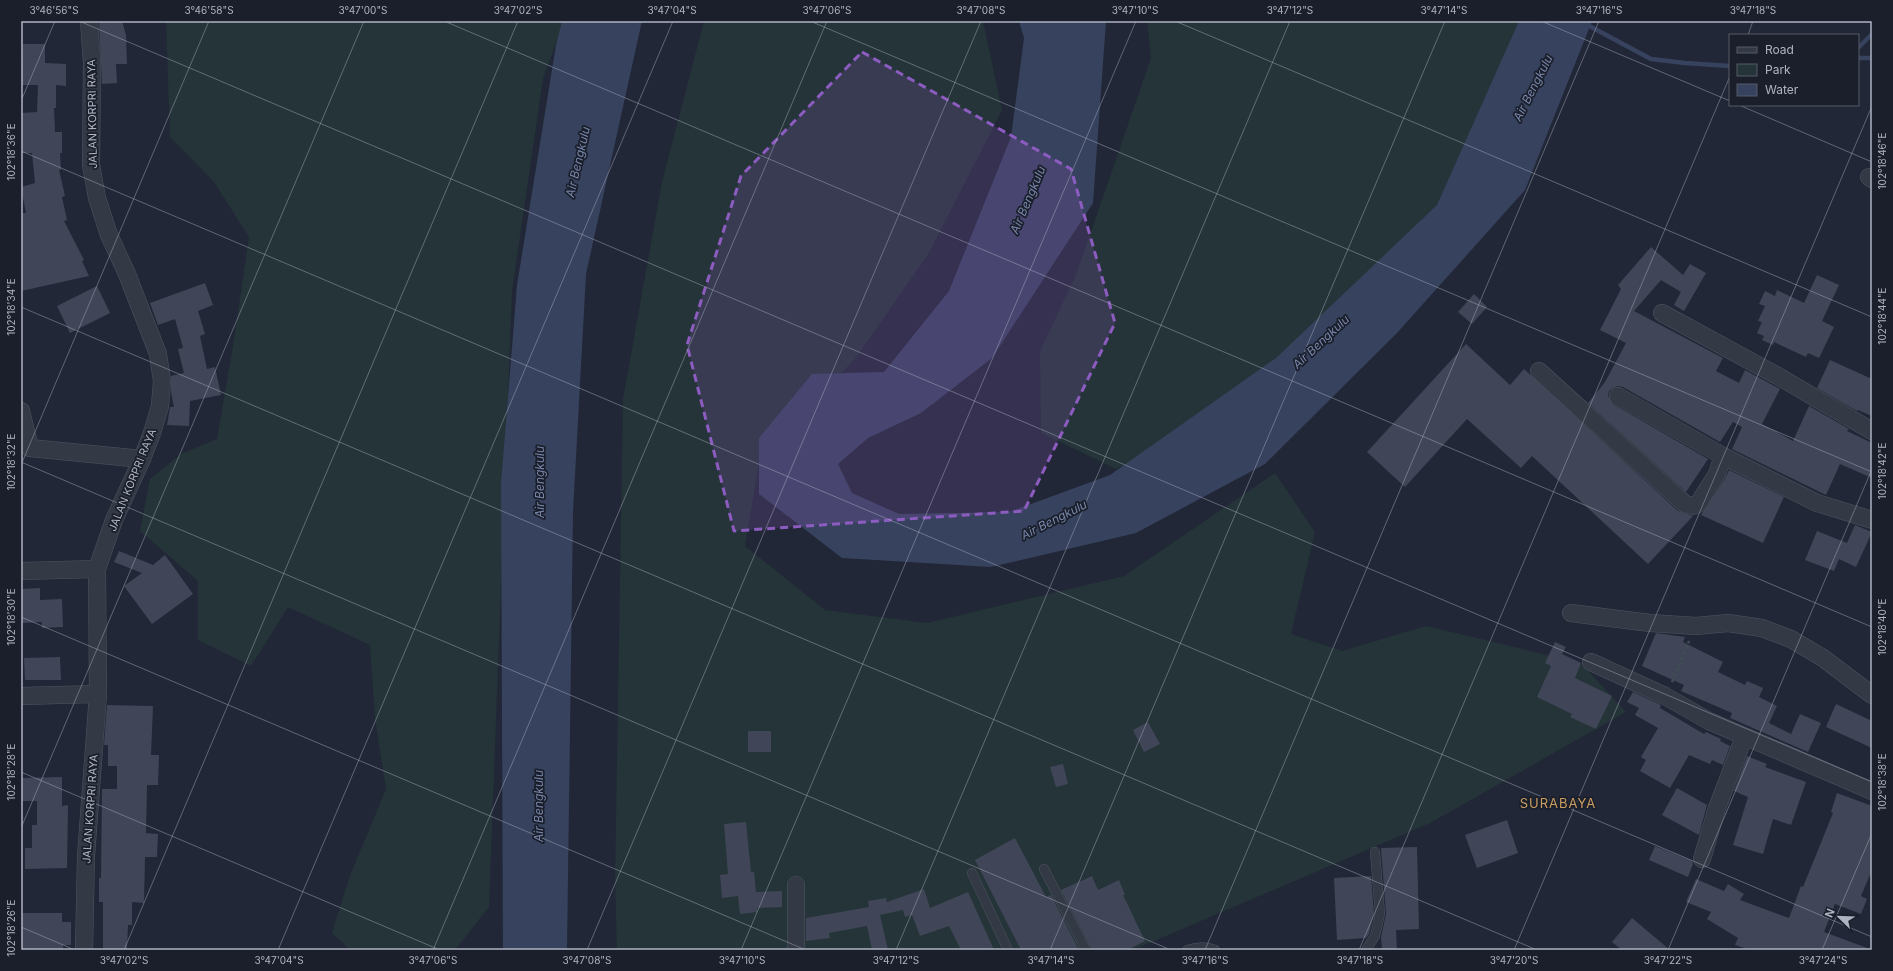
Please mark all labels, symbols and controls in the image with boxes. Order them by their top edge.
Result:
text: 3°46'56"S [29,4,79,16]
text: 3°46'58"S [184,4,234,16]
text: 3°47'00"S [339,4,387,16]
text: 3°47'02"S [494,4,542,16]
text: 3°47'04"S [647,4,697,16]
text: 3°47'06"S [803,4,851,16]
text: 3°47'08"S [957,4,1005,16]
text: 3°47'10"S [1112,4,1158,16]
text: 3°47'12"S [1267,4,1313,16]
text: 3°47'14"S [1421,4,1467,16]
text: 3°47'16"S [1576,4,1622,16]
text: 3°47'18"S [1730,4,1776,16]
legend [1729,34,1859,106]
text: Road [1765,42,1794,57]
water label: Air Bengkulu [1509,52,1556,124]
street label: JALAN KORPRI RAYA [84,59,100,169]
text: Park [1765,62,1791,77]
text: Water [1765,82,1799,97]
text: 102°18'36"E [5,123,17,181]
water label: Air Bengkulu [562,125,593,200]
text: 102°18'46"E [1876,133,1888,190]
water label: Air Bengkulu [1006,164,1049,237]
text: 102°18'34"E [5,278,17,336]
text: 102°18'44"E [1876,287,1888,345]
water label: Air Bengkulu [1288,312,1352,372]
street label: JALAN KORPRI RAYA [105,426,159,533]
text: 102°18'32"E [5,433,17,491]
text: 102°18'42"E [1876,443,1888,499]
water label: Air Bengkulu [532,446,547,519]
water label: Air Bengkulu [1017,497,1089,543]
text: 102°18'30"E [5,588,17,646]
text: 102°18'40"E [1876,598,1888,656]
text: 102°18'28"E [5,743,17,801]
street label: JALAN KORPRI RAYA [79,753,101,864]
text: 102°18'38"E [1876,753,1888,811]
water label: Air Bengkulu [531,770,546,843]
district label: SURABAYA [1520,795,1596,811]
north arrow [1819,897,1859,937]
text: 102°18'26"E [5,899,17,957]
text: N [1822,906,1838,920]
text: 3°47'02"S [100,954,148,966]
text: 3°47'04"S [254,954,304,966]
text: 3°47'06"S [409,954,457,966]
text: 3°47'08"S [563,954,611,966]
text: 3°47'10"S [719,954,765,966]
text: 3°47'12"S [873,954,919,966]
text: 3°47'14"S [1028,954,1074,966]
text: 3°47'16"S [1182,954,1228,966]
text: 3°47'18"S [1337,954,1383,966]
text: 3°47'20"S [1490,954,1538,966]
text: 3°47'22"S [1644,954,1692,966]
text: 3°47'24"S [1799,954,1847,966]

